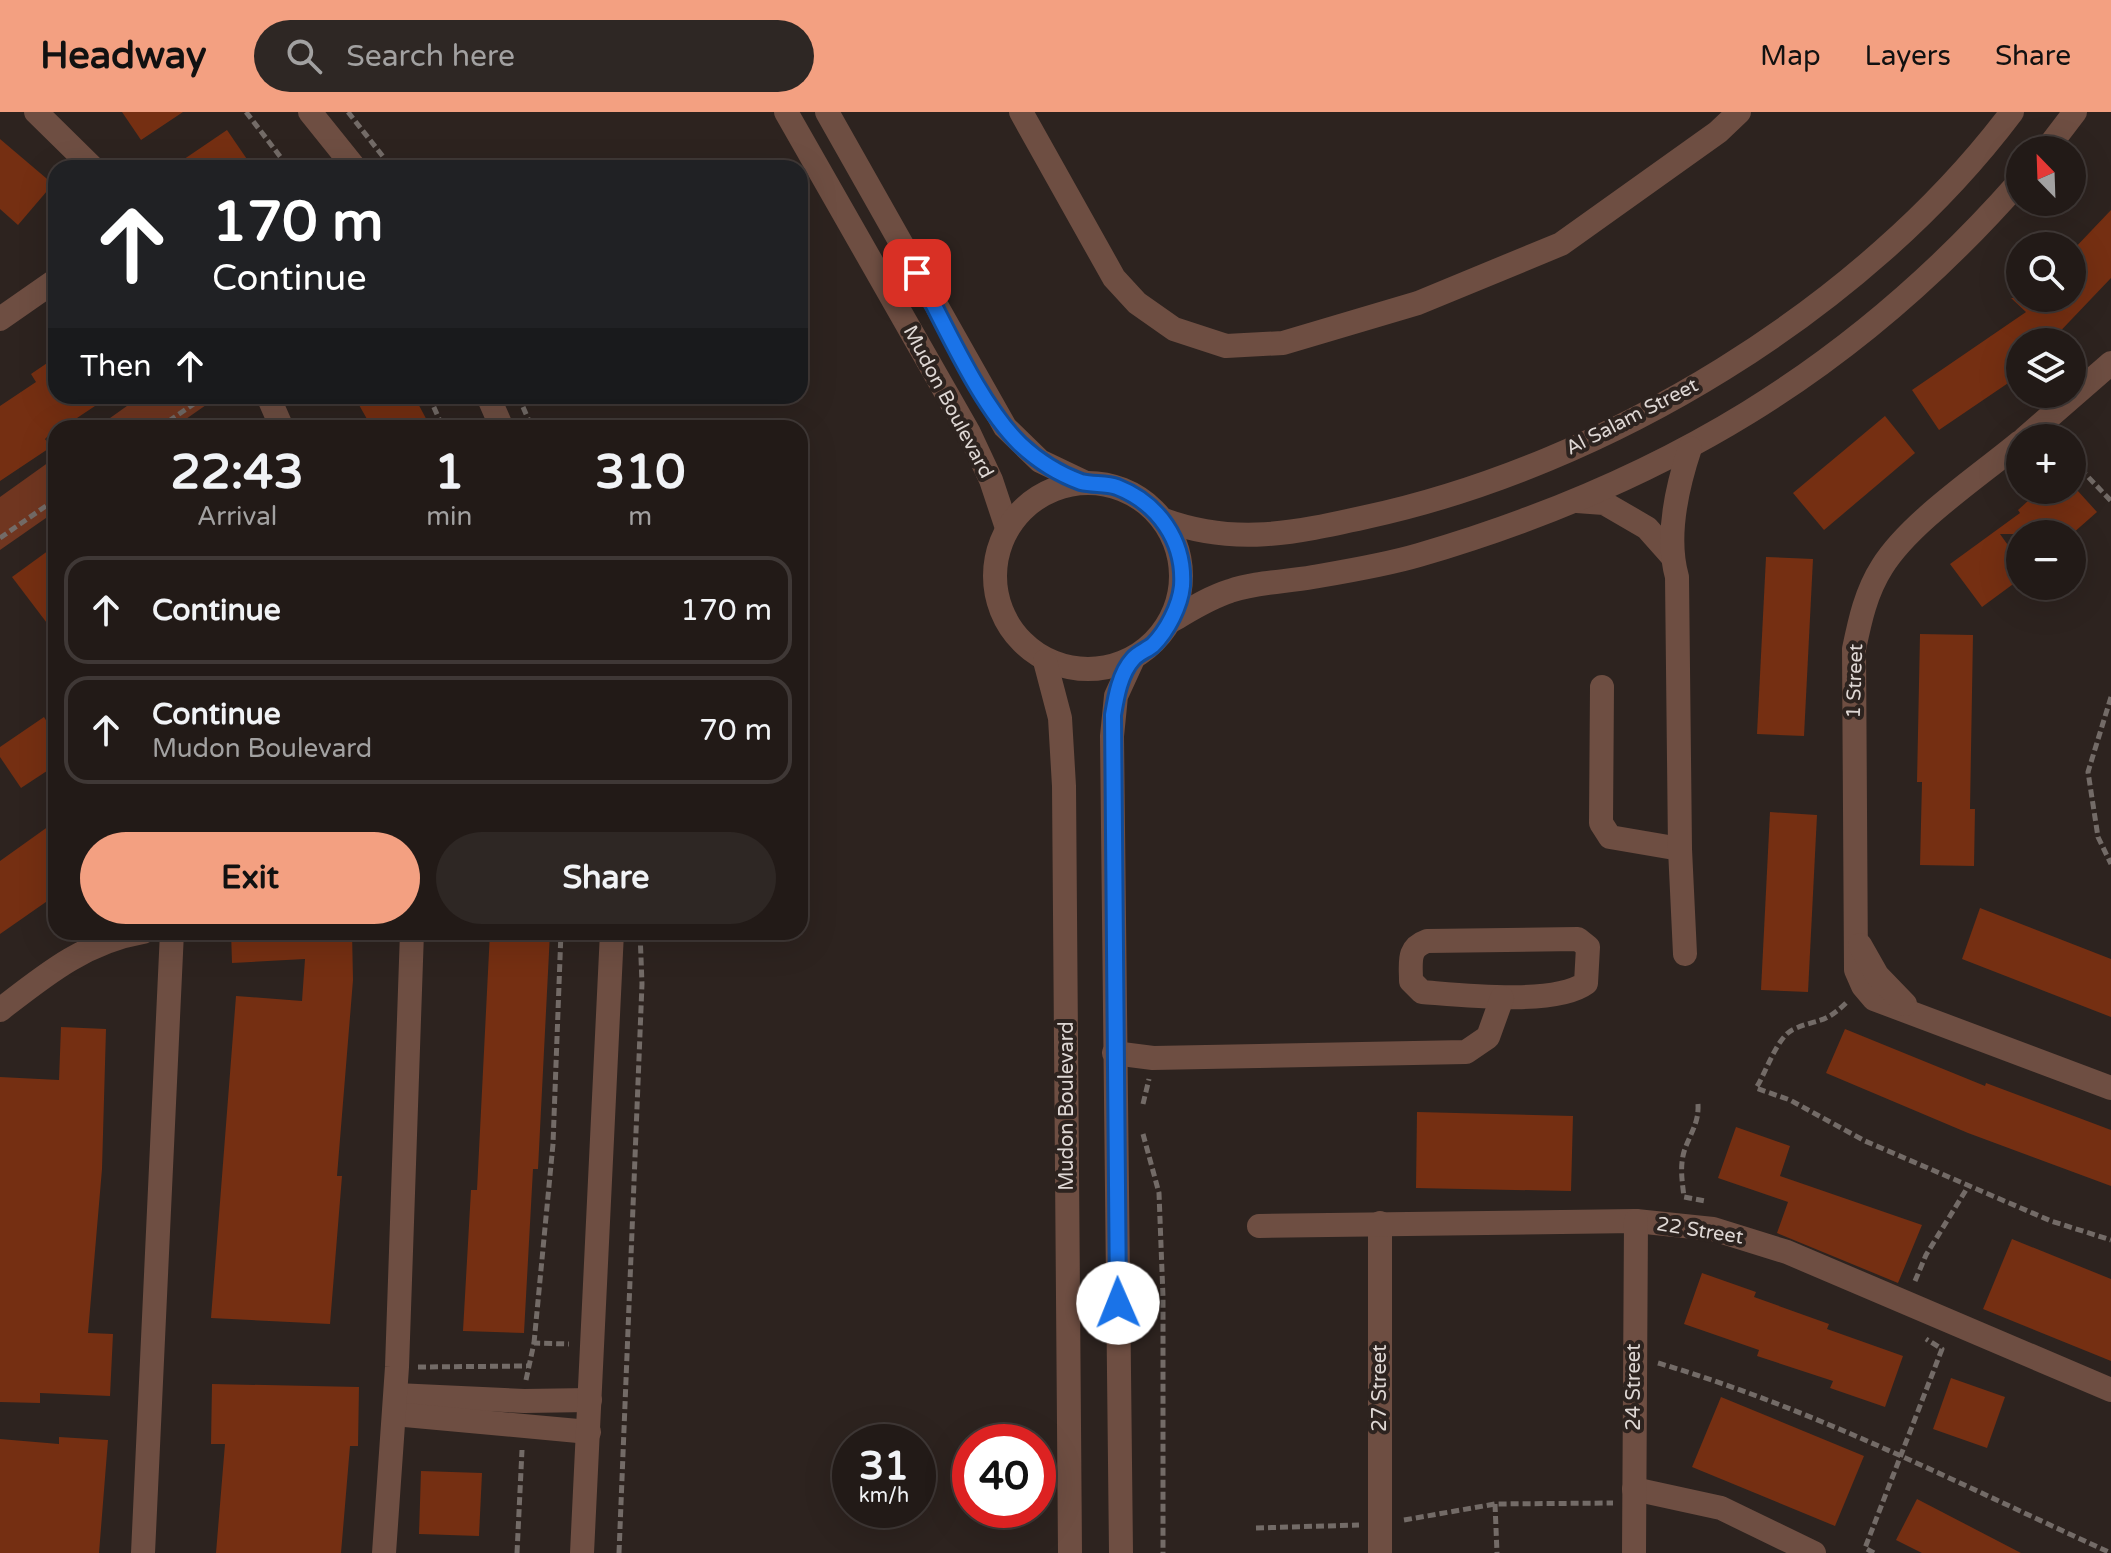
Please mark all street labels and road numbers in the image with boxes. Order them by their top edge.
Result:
street label: Mudon Boulevard [898,322,998,482]
street label: Al Salam Street [1562,373,1703,461]
street label: 1 Street [1842,643,1868,719]
street label: Mudon Boulevard [1055,1021,1079,1191]
street label: 22 Street [1655,1212,1745,1250]
street label: 24 Street [1622,1343,1646,1431]
street label: 27 Street [1368,1344,1392,1432]

